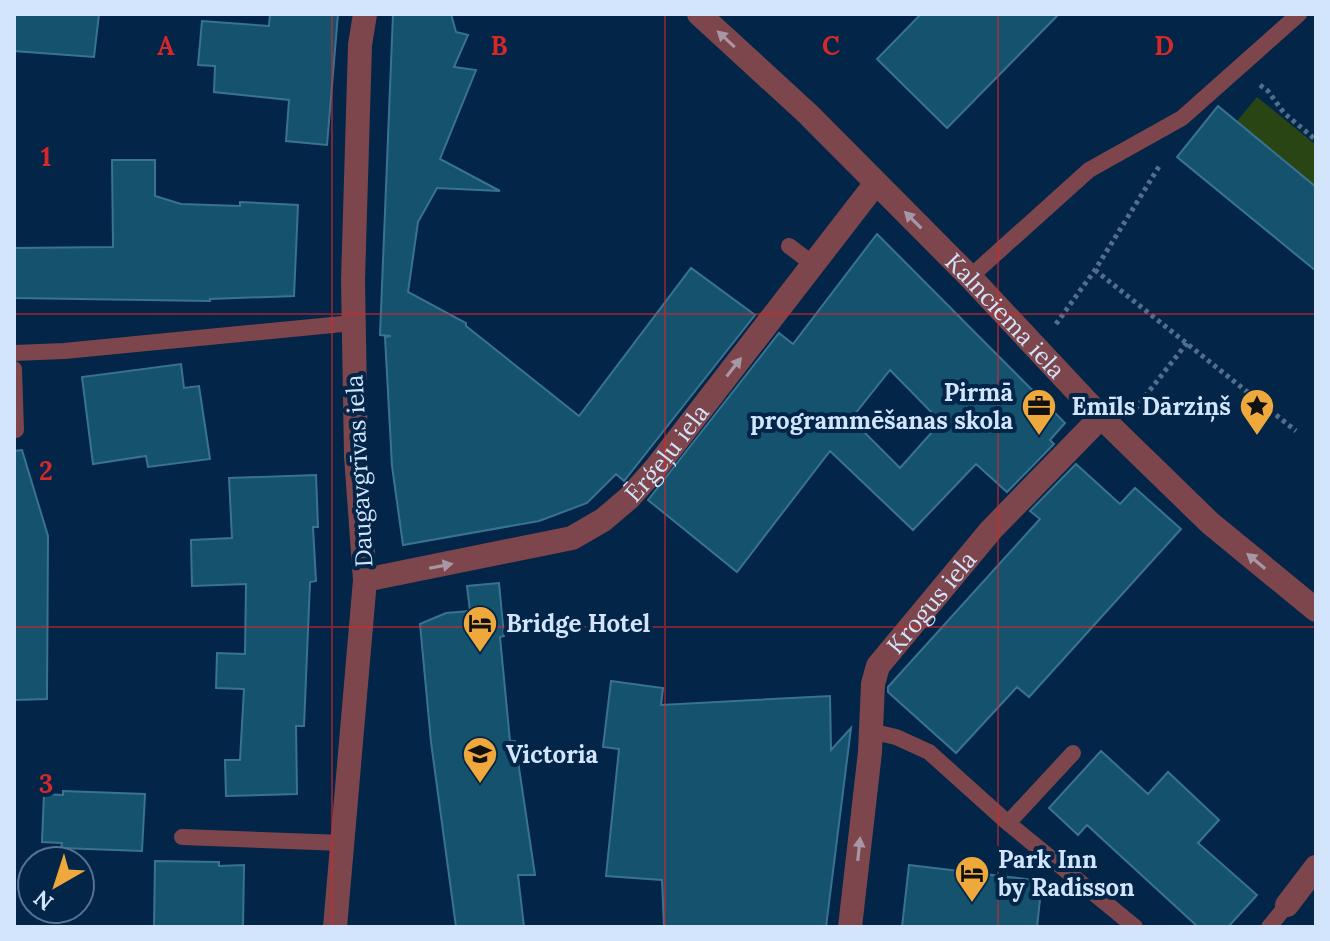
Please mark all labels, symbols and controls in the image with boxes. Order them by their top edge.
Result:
text: A [157,29,175,62]
text: B [490,29,508,62]
text: C [822,29,840,62]
text: D [1154,29,1174,62]
one-way arrow [717,30,736,48]
text: 1 [41,140,51,173]
one-way arrow [904,211,923,230]
street label: Kalnciema iela [939,246,1072,385]
one-way arrow [725,357,742,377]
street label: Daugavgrīvas iela [338,374,380,568]
place label: Pirmā programmēšanas skola [750,377,1013,436]
office icon: Pirmā programmēšanas skola [1020,387,1058,437]
place icon: Emīls Dārziņš [1238,387,1276,437]
place label: Emīls Dārziņš [1072,391,1231,423]
street label: Ērģeļu iela [618,397,715,508]
text: 2 [39,454,53,487]
street label: Krogus iela [879,544,983,660]
one-way arrow [1246,553,1266,569]
one-way arrow [429,559,454,571]
hotel icon: Bridge Hotel [461,604,499,654]
place label: Bridge Hotel [506,608,650,639]
school or university icon: Victoria [461,735,499,785]
place label: Victoria [506,739,599,770]
text: 3 [39,767,53,800]
one-way arrow [852,837,865,862]
place label: Park Inn by Radisson [997,844,1135,903]
north arrow [16,845,96,925]
hotel icon: Park Inn by Radisson [953,854,991,904]
text: N [28,884,59,917]

